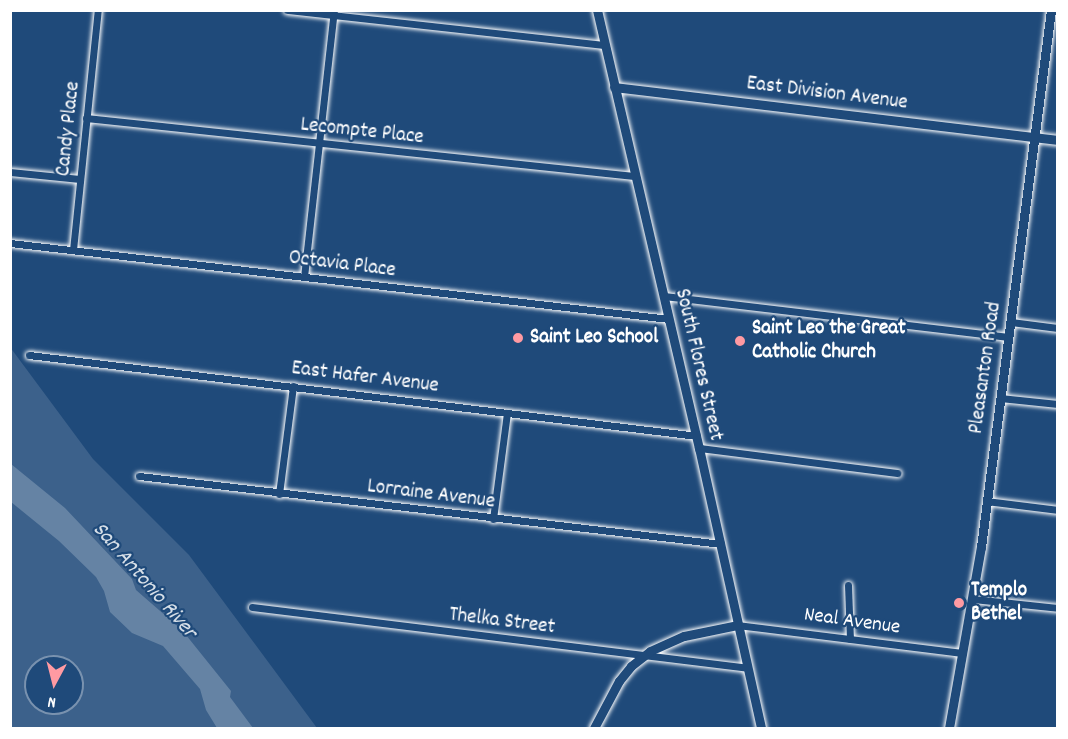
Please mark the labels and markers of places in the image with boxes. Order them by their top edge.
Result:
place label: Saint Leo the Great Catholic Church [752,316,906,366]
place label: Saint Leo School [530,325,658,351]
marker: Saint Leo School [511,331,525,345]
marker: Saint Leo the Great Catholic Church [733,334,747,348]
place label: Templo Bethel [971,578,1027,628]
marker: Templo Bethel [952,596,966,610]

